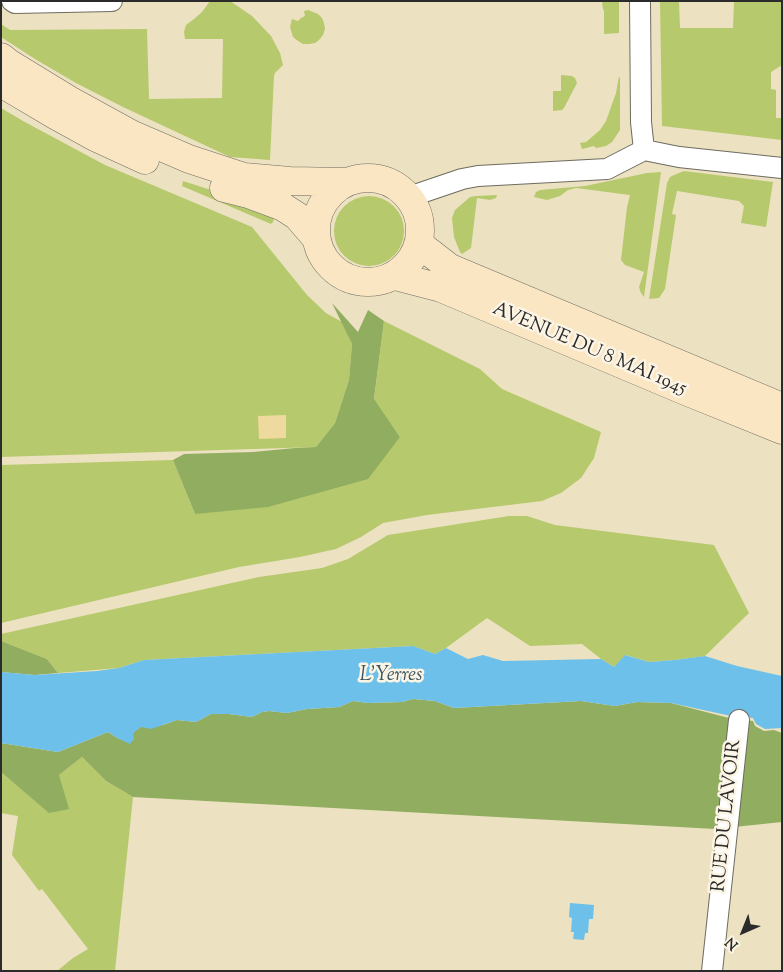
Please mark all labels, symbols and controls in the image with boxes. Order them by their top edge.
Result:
street label: AVENUE DU 8 MAI 1945 [489,299,689,401]
water label: L'Yerres [360,665,422,689]
street label: RUE DU LAVOIR [709,739,747,893]
north arrow [718,907,768,957]
text: N [722,932,744,954]

